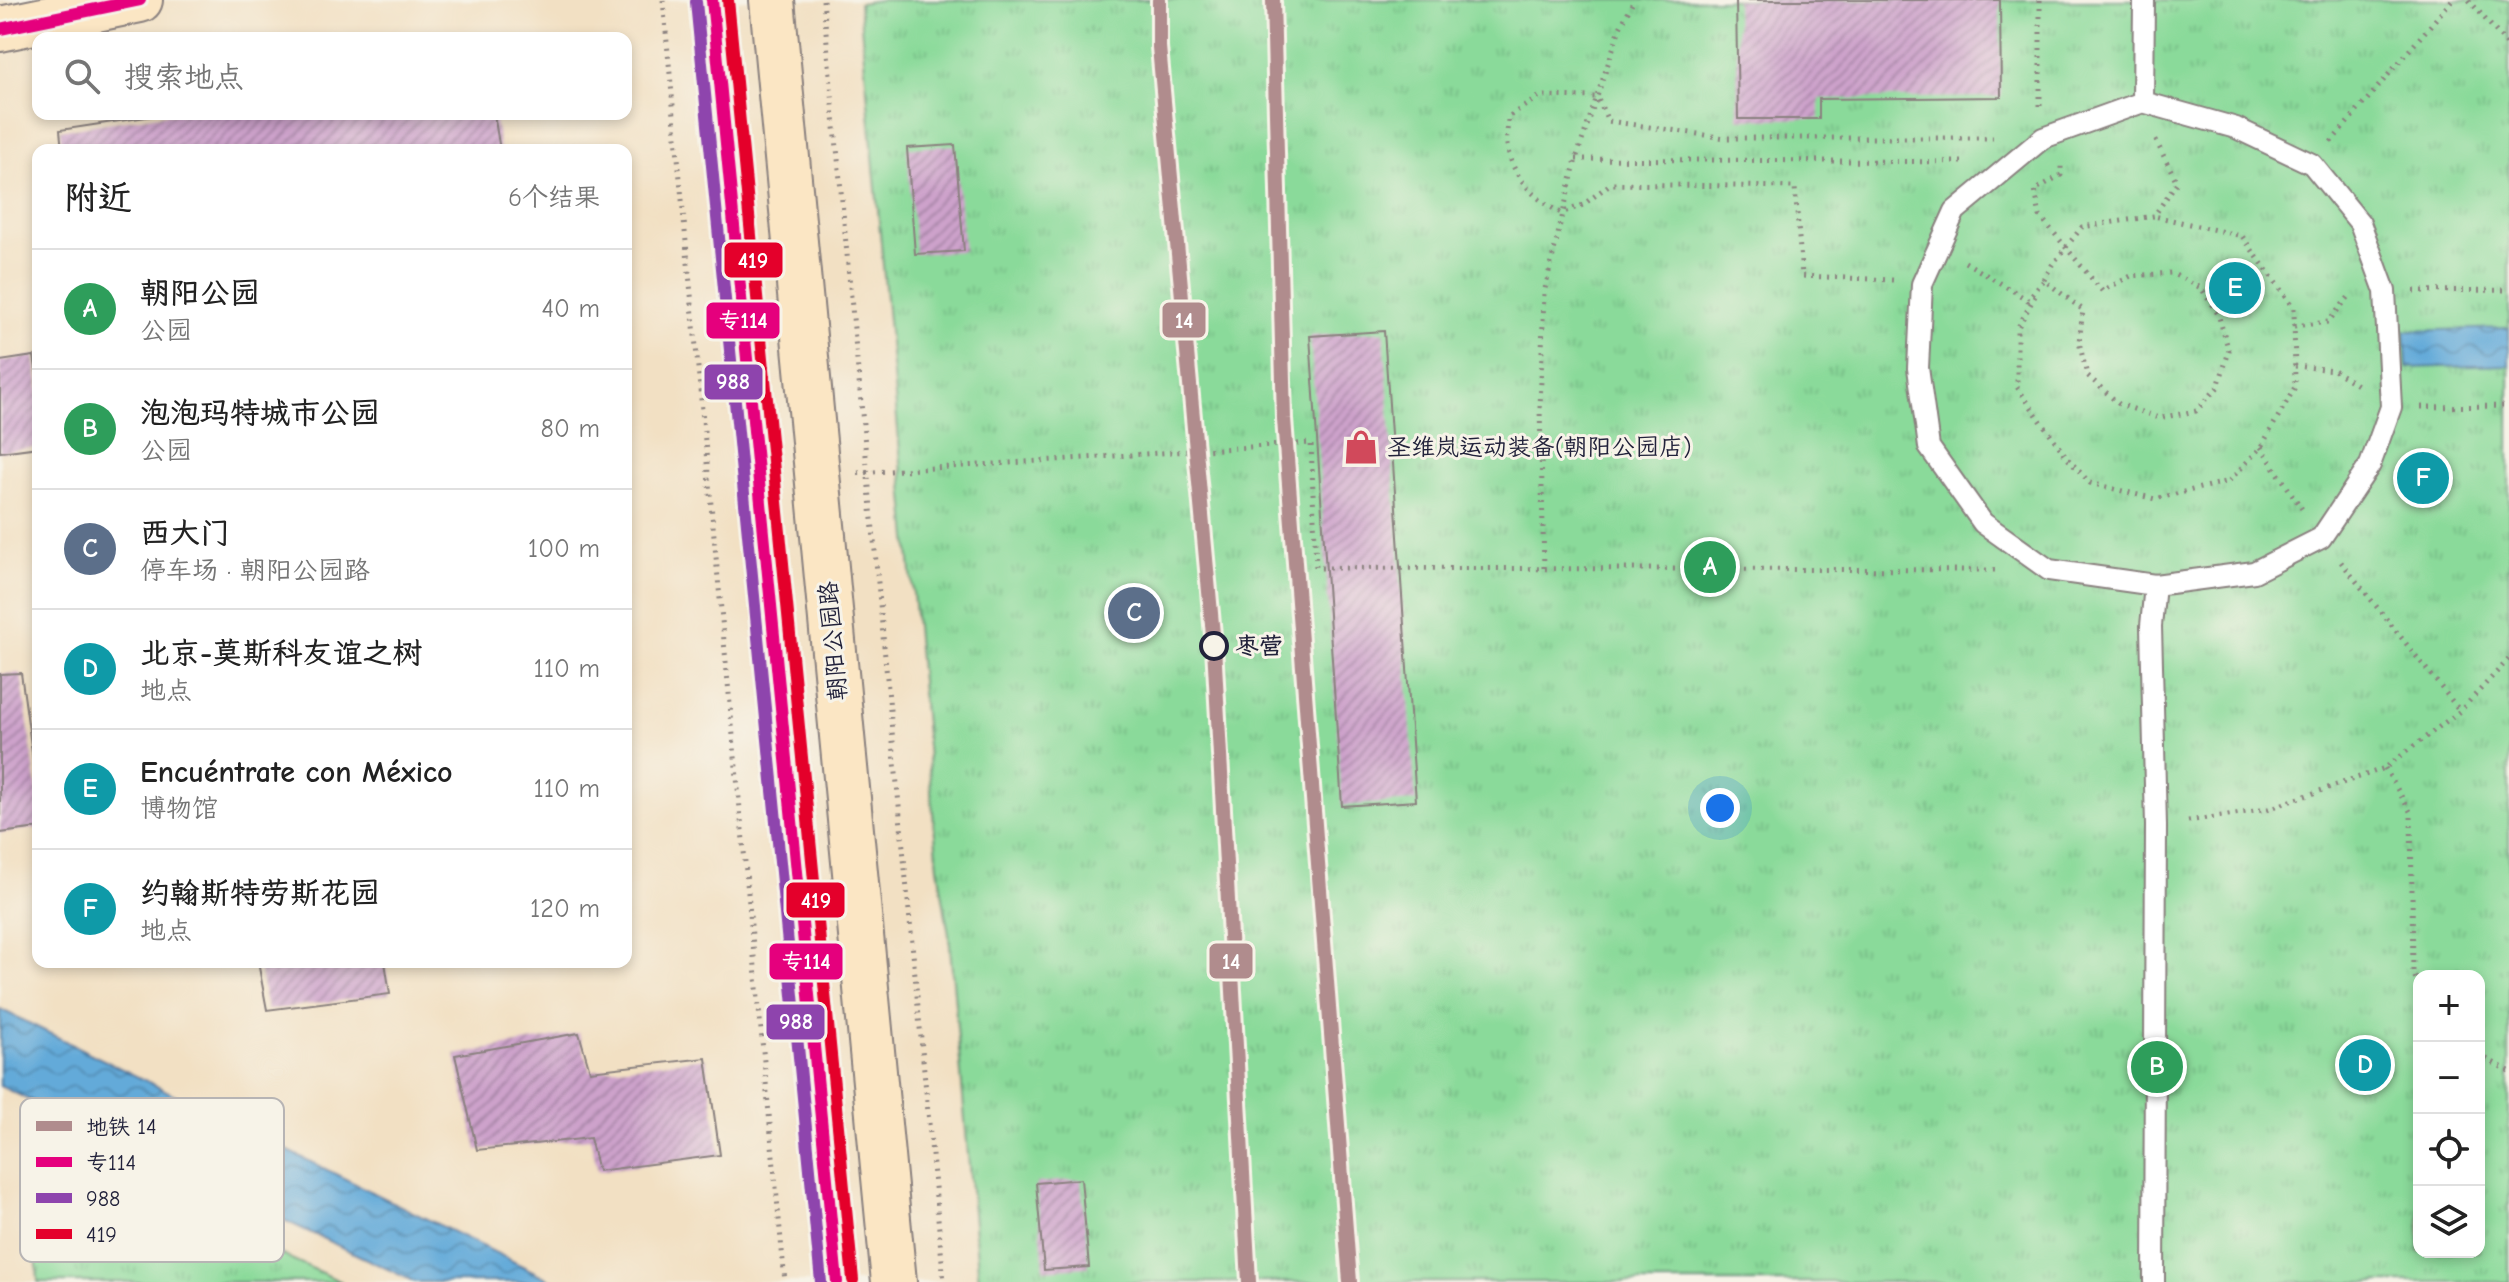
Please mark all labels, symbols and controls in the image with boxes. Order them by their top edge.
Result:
search box [32,32,632,120]
icon: search [60,54,104,98]
text: 搜索地点 [124,60,244,95]
text: 附近 [64,178,132,218]
text: 6个结果 [508,183,600,213]
line badge: 419 [723,241,784,279]
text: 419 [738,248,768,274]
pin: E [2209,258,2261,318]
text: 朝阳公园 [140,276,260,311]
text: A [83,294,97,324]
text: 40 m [541,294,600,324]
line badge: 专114 [705,301,781,340]
line badge: 14 [1161,301,1207,339]
text: 专114 [718,308,768,334]
text: 14 [1175,308,1193,334]
text: 公园 [140,316,192,346]
line badge: 988 [703,363,764,401]
text: 988 [716,369,750,395]
text: 泡泡玛特城市公园 [140,396,380,431]
text: B [82,414,98,444]
text: 80 m [541,414,600,444]
shop icon: 圣维岚运动装备(朝阳公园店) [1342,428,1380,466]
place label: 圣维岚运动装备(朝阳公园店) [1387,433,1692,461]
text: 公园 [140,436,192,466]
pin: F [2397,448,2449,508]
text: 西大门 [140,516,230,551]
text: C [82,534,98,564]
text: 100 m [528,534,600,564]
pin: A [1684,537,1736,597]
text: 停车场 · 朝阳公园路 [140,556,370,586]
street label: 朝阳公园路 [814,580,852,702]
pin: C [1108,583,1160,643]
marker: 枣营 [1200,632,1228,660]
place label: 枣营 [1235,632,1283,660]
text: 北京-莫斯科友谊之树 [140,636,422,671]
text: D [82,654,98,684]
text: 110 m [533,654,600,684]
text: 地点 [140,676,192,706]
text: Encuéntrate con México [140,755,453,790]
text: E [82,774,98,804]
text: 110 m [533,774,600,804]
your location [1700,788,1740,828]
text: 博物馆 [140,794,218,824]
text: 约翰斯特劳斯花园 [140,876,380,911]
line badge: 419 [785,881,846,919]
text: 419 [801,888,831,914]
text: F [82,894,98,924]
text: 120 m [530,894,600,924]
text: 地点 [140,916,192,946]
line badge: 专114 [768,942,844,981]
line badge: 14 [1208,942,1254,980]
text: 专114 [781,949,831,975]
text: 14 [1222,949,1240,975]
map controls [2413,970,2485,1258]
button: + [2413,970,2485,1042]
line badge: 988 [765,1003,826,1041]
text: 988 [779,1009,813,1035]
pin: D [2339,1035,2391,1095]
pin: B [2131,1037,2183,1097]
button: − [2413,1042,2485,1114]
legend [20,1098,284,1262]
text: 地铁 14 [86,1114,157,1140]
button: locate [2413,1114,2485,1186]
text: 专114 [86,1150,136,1176]
text: 988 [86,1186,120,1212]
button: layers [2413,1186,2485,1258]
text: 419 [86,1222,117,1248]

